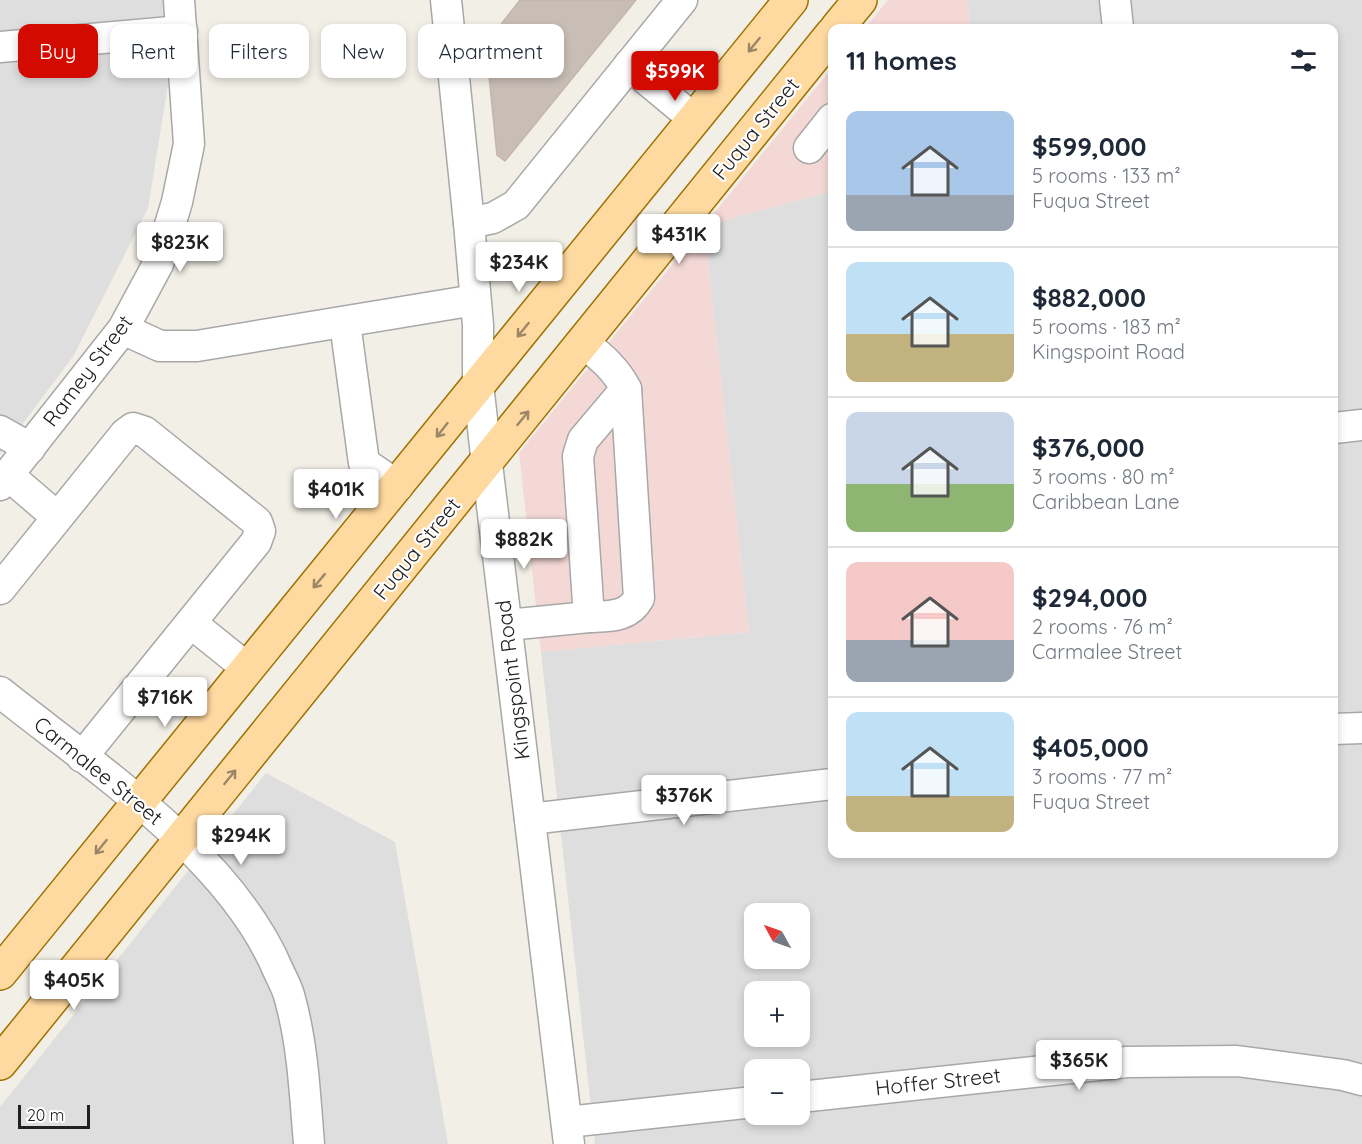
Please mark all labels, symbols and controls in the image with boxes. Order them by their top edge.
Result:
chip: Buy [18,24,98,78]
chip: Rent [110,24,197,78]
chip: Filters [209,24,309,78]
chip: New [321,24,406,78]
chip: Apartment [418,24,564,78]
one-way arrow [747,37,760,53]
text: 11 homes [846,44,957,77]
icon: filters [1287,44,1320,77]
pin: $599K [633,51,717,102]
text: $599K [645,58,705,83]
street label: Fuqua Street [706,72,804,185]
text: $599,000 [1032,130,1147,163]
icon: home [894,135,966,207]
text: 5 rooms · 133 m² [1032,163,1181,188]
text: Fuqua Street [1032,188,1150,213]
pin: $431K [637,214,721,265]
text: $431K [651,221,707,246]
pin: $823K [138,222,222,273]
text: $823K [151,229,209,254]
pin: $234K [477,242,561,293]
text: $234K [490,249,548,274]
text: $882,000 [1032,281,1146,314]
icon: home [894,286,966,358]
street label: Ramey Street [37,310,138,431]
text: 5 rooms · 183 m² [1032,314,1181,339]
one-way arrow [516,321,529,337]
text: Kingspoint Road [1032,339,1185,364]
one-way arrow [517,410,530,426]
one-way arrow [436,421,449,437]
text: $376,000 [1032,431,1144,464]
icon: home [894,436,966,508]
text: 3 rooms · 80 m² [1032,464,1175,489]
pin: $401K [294,469,378,520]
text: $401K [308,476,364,501]
text: Caribbean Lane [1032,489,1180,514]
street label: Fuqua Street [367,492,465,605]
pin: $882K [482,519,566,570]
text: $882K [495,526,553,551]
one-way arrow [313,573,326,589]
text: $294,000 [1032,581,1147,614]
icon: home [894,586,966,658]
street label: Kingspoint Road [489,599,535,761]
text: 2 rooms · 76 m² [1032,614,1173,639]
text: Carmalee Street [1032,639,1182,664]
pin: $716K [123,677,207,728]
text: $716K [137,684,193,709]
street label: Carmalee Street [29,710,168,830]
text: $405,000 [1032,731,1149,764]
icon: home [894,736,966,808]
text: 3 rooms · 77 m² [1032,764,1172,789]
one-way arrow [224,769,237,785]
pin: $376K [642,775,726,826]
text: $376K [655,782,713,807]
text: Fuqua Street [1032,789,1150,814]
pin: $294K [199,815,283,866]
text: $294K [211,822,271,847]
one-way arrow [94,839,107,855]
north arrow [744,903,810,969]
map controls [744,903,810,1125]
pin: $405K [32,960,116,1011]
text: $405K [44,967,104,992]
button: + [744,981,810,1047]
pin: $365K [1037,1040,1121,1091]
text: $365K [1050,1047,1108,1072]
button: − [744,1059,810,1125]
street label: Hoffer Street [874,1061,1002,1101]
scale bar [18,1102,90,1130]
text: 20 m [27,1105,64,1125]

